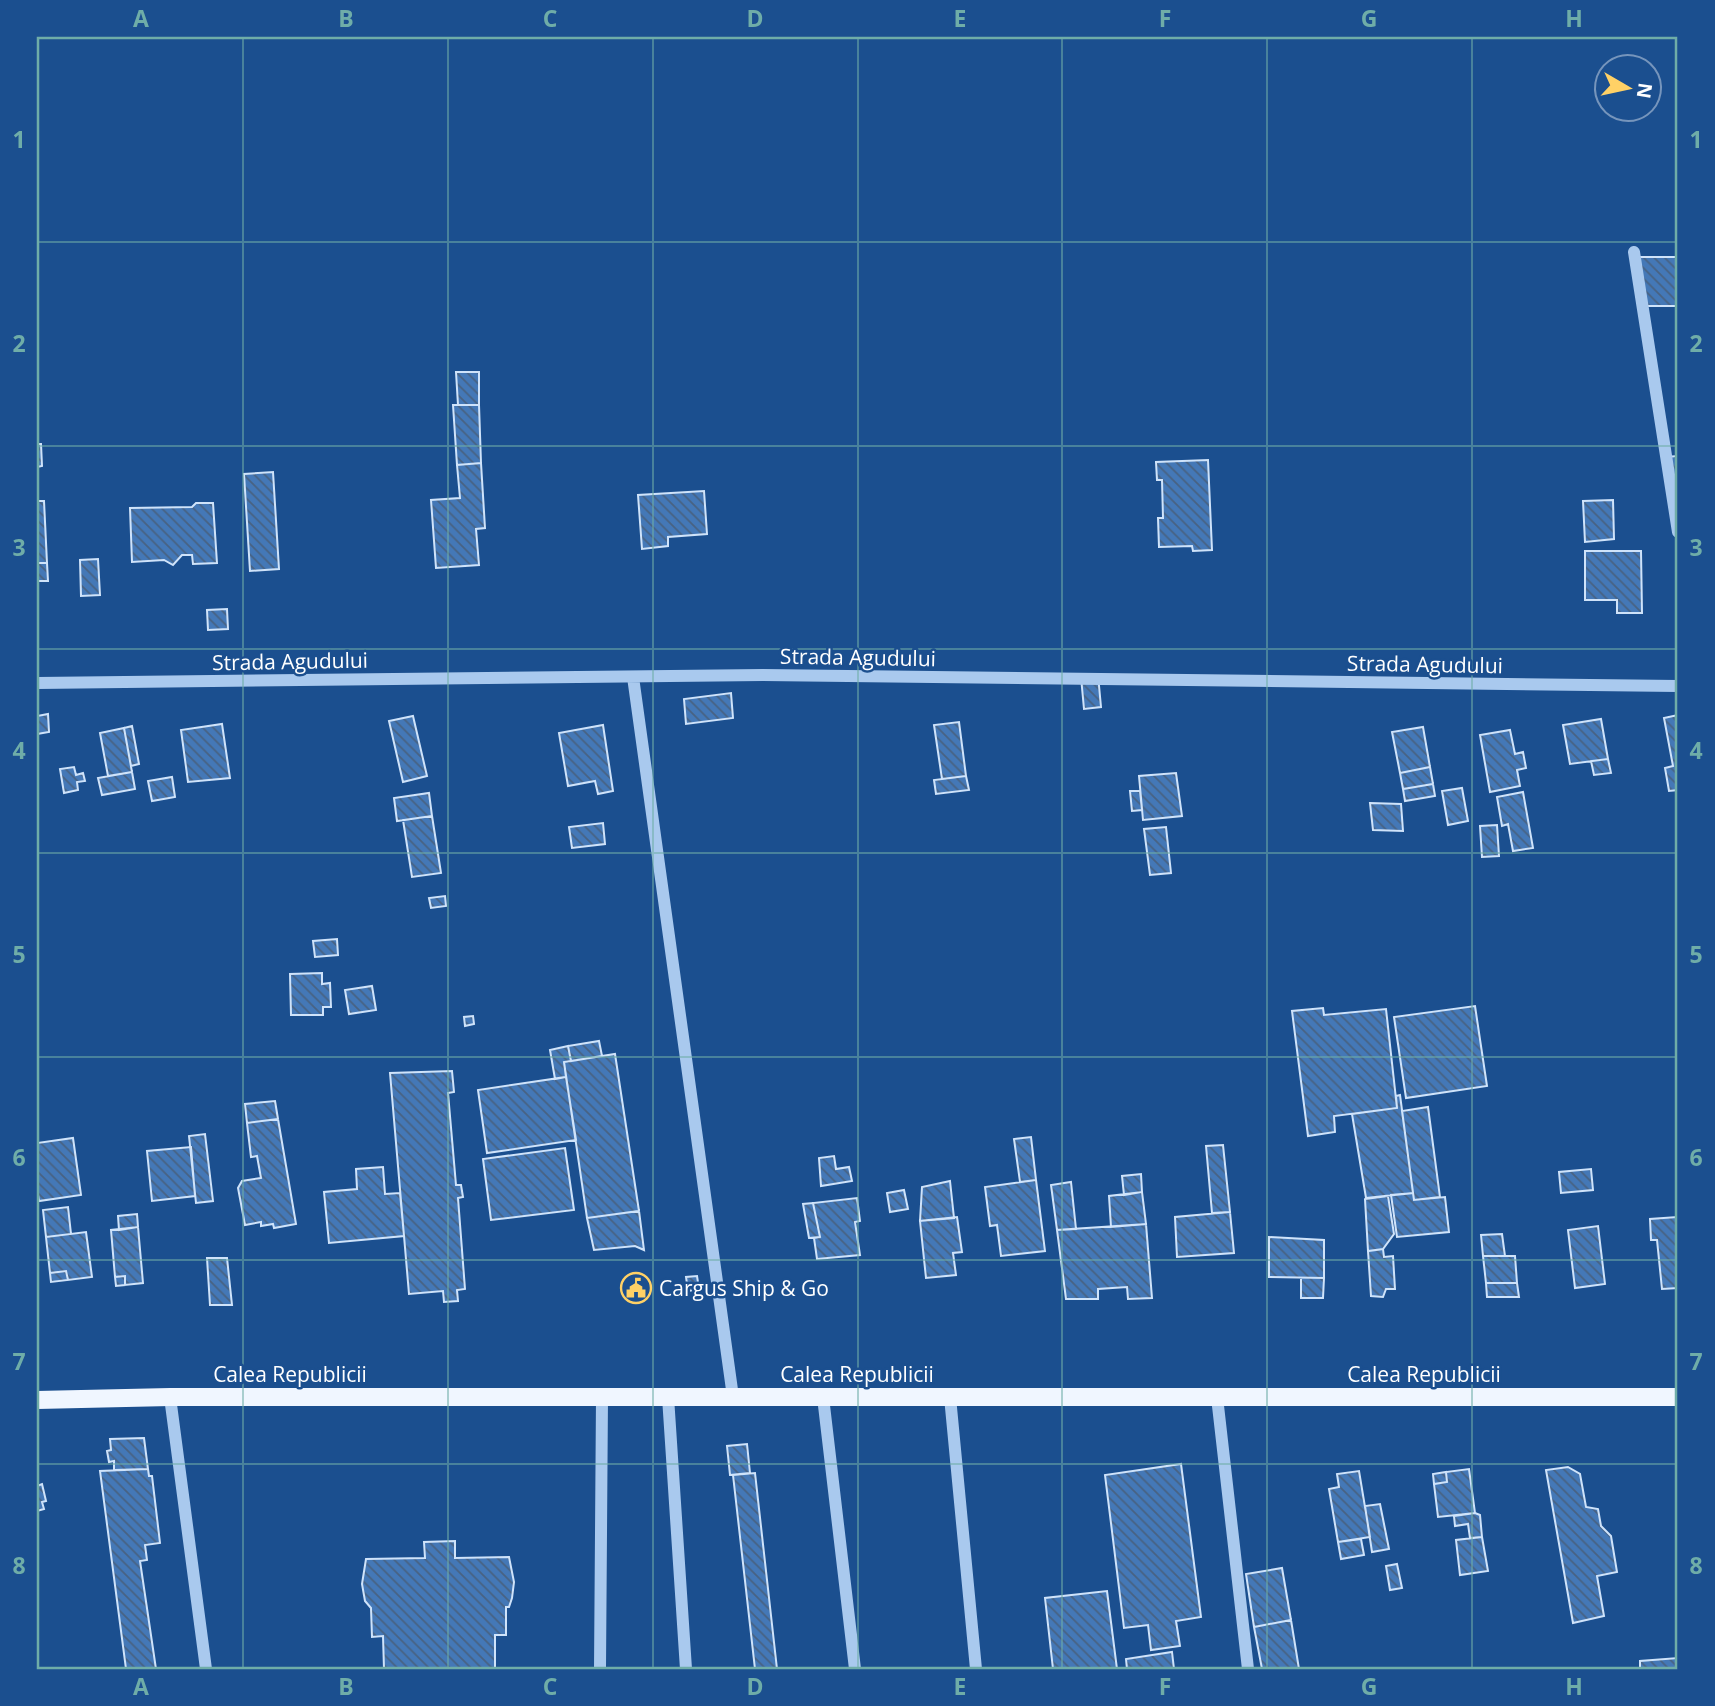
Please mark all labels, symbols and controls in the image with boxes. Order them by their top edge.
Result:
text: A [133,2,149,34]
text: B [338,2,354,34]
text: C [543,2,557,34]
text: D [746,2,764,34]
text: E [954,2,966,34]
text: F [1159,2,1171,34]
text: G [1361,2,1377,34]
text: H [1565,2,1583,34]
north arrow [1592,52,1662,122]
text: N [1631,81,1659,100]
text: 1 [12,123,26,155]
text: 1 [1689,123,1703,155]
text: 2 [12,327,26,359]
text: 2 [1689,327,1703,359]
text: 3 [12,531,26,563]
text: 3 [1689,531,1703,563]
street label: Strada Agudului [780,642,936,672]
street label: Strada Agudului [212,646,368,676]
street label: Strada Agudului [1347,649,1503,679]
text: 4 [12,734,26,766]
text: 4 [1689,734,1703,766]
text: 5 [12,938,26,970]
text: 5 [1689,938,1703,970]
text: 6 [12,1141,26,1173]
text: 6 [1689,1141,1703,1173]
public building icon: Cargus Ship & Go [619,1271,653,1305]
place label: Cargus Ship & Go [659,1274,829,1302]
text: 7 [12,1345,26,1377]
text: 7 [1689,1345,1703,1377]
street label: Calea Republicii [213,1360,367,1388]
street label: Calea Republicii [780,1360,934,1388]
street label: Calea Republicii [1347,1360,1501,1388]
text: 8 [12,1549,26,1581]
text: 8 [1689,1549,1703,1581]
text: A [133,1670,149,1702]
text: B [338,1670,354,1702]
text: C [543,1670,557,1702]
text: D [746,1670,764,1702]
text: E [954,1670,966,1702]
text: F [1159,1670,1171,1702]
text: G [1361,1670,1377,1702]
text: H [1565,1670,1583,1702]

